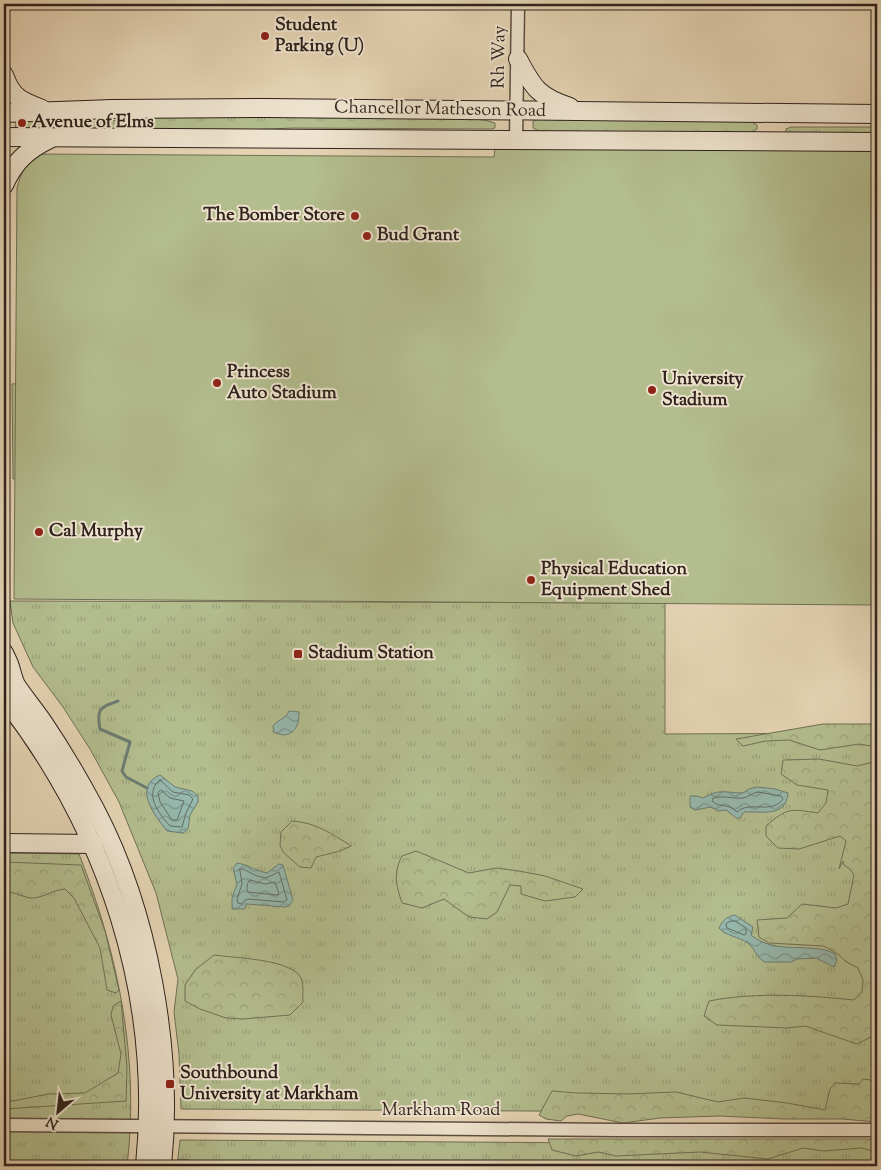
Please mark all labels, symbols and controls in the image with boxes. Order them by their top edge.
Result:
place label: Student Parking (U) [275,13,364,60]
street label: Rh Way [486,25,514,89]
marker: Student Parking (U) [259,30,271,42]
street label: Chancellor Matheson Road [334,95,546,125]
place label: Avenue of Elms [32,110,154,136]
marker: Avenue of Elms [16,117,28,129]
place label: The Bomber Store [203,203,346,229]
marker: The Bomber Store [349,210,361,222]
place label: Bud Grant [377,223,460,249]
marker: Bud Grant [361,230,373,242]
place label: Princess Auto Stadium [227,360,337,407]
place label: University Stadium [662,367,744,414]
marker: Princess Auto Stadium [211,377,223,389]
marker: University Stadium [646,384,658,396]
place label: Cal Murphy [49,519,143,545]
marker: Cal Murphy [33,526,45,538]
place label: Physical Education Equipment Shed [541,557,687,604]
marker: Physical Education Equipment Shed [525,574,537,586]
place label: Stadium Station [308,641,434,667]
marker: Stadium Station [292,648,304,660]
place label: Southbound University at Markham [180,1061,358,1108]
marker: Southbound University at Markham [164,1078,176,1090]
north arrow [32,1088,82,1138]
street label: Markham Road [381,1098,501,1124]
text: N [43,1110,62,1133]

